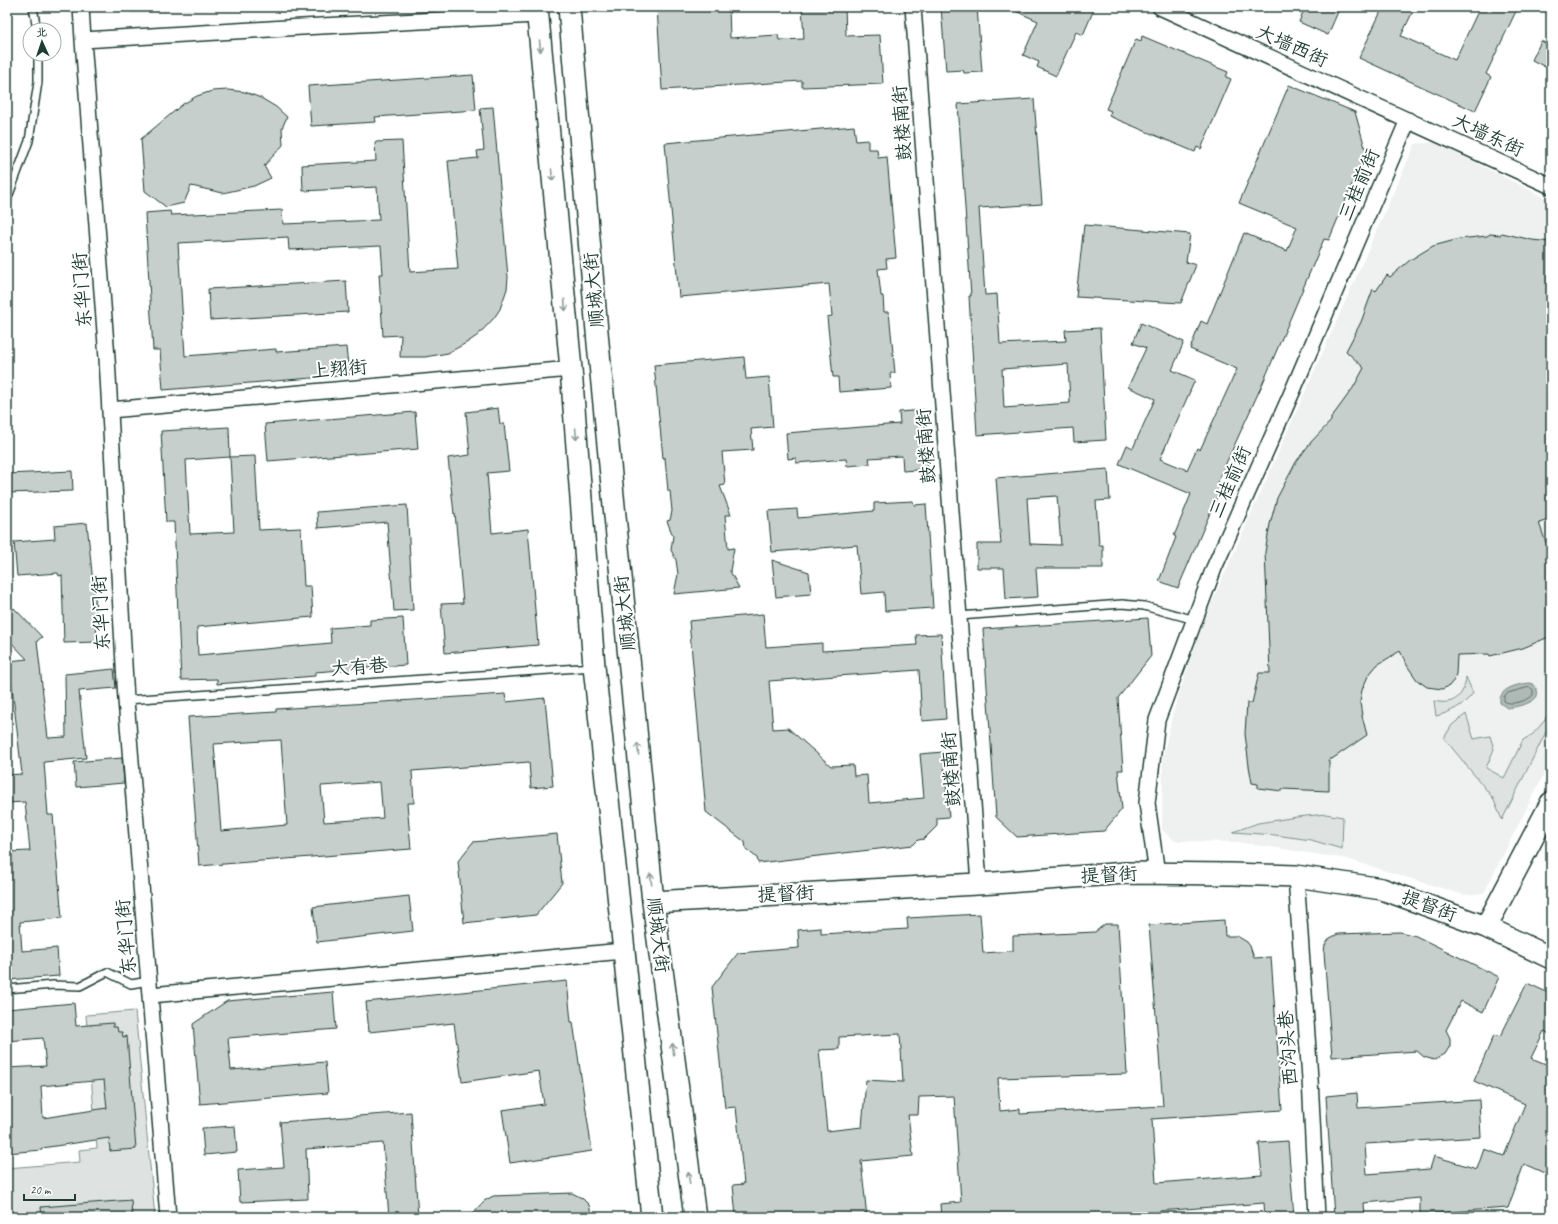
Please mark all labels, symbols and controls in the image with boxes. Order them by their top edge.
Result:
street label: 大墙西街 [1252,20,1332,72]
north arrow [22,22,62,62]
text: 北 [36,25,47,39]
one-way arrow [536,39,544,52]
street label: 鼓楼南街 [887,84,917,162]
street label: 大墙东街 [1448,108,1528,162]
street label: 三桂前街 [1333,145,1385,225]
one-way arrow [549,168,556,181]
street label: 东华门街 [67,251,97,329]
street label: 顺城大街 [579,251,609,329]
one-way arrow [561,298,568,311]
street label: 上翔街 [310,355,368,383]
street label: 鼓楼南街 [911,407,941,485]
one-way arrow [573,427,580,440]
street label: 三桂前街 [1204,442,1256,522]
street label: 东华门街 [87,574,115,652]
street label: 顺城大街 [609,574,641,652]
street label: 大有巷 [330,653,388,681]
street label: 鼓楼南街 [936,730,966,808]
one-way arrow [635,743,642,756]
street label: 提督街 [1080,862,1138,888]
one-way arrow [647,873,655,886]
street label: 提督街 [757,881,815,907]
street label: 提督街 [1398,885,1460,927]
street label: 顺城大街 [641,896,675,974]
street label: 东华门街 [111,898,141,976]
street label: 西沟头巷 [1273,1009,1303,1087]
one-way arrow [669,1043,677,1056]
one-way arrow [686,1172,693,1185]
scale bar [24,1176,75,1202]
text: 20 m [30,1182,52,1198]

